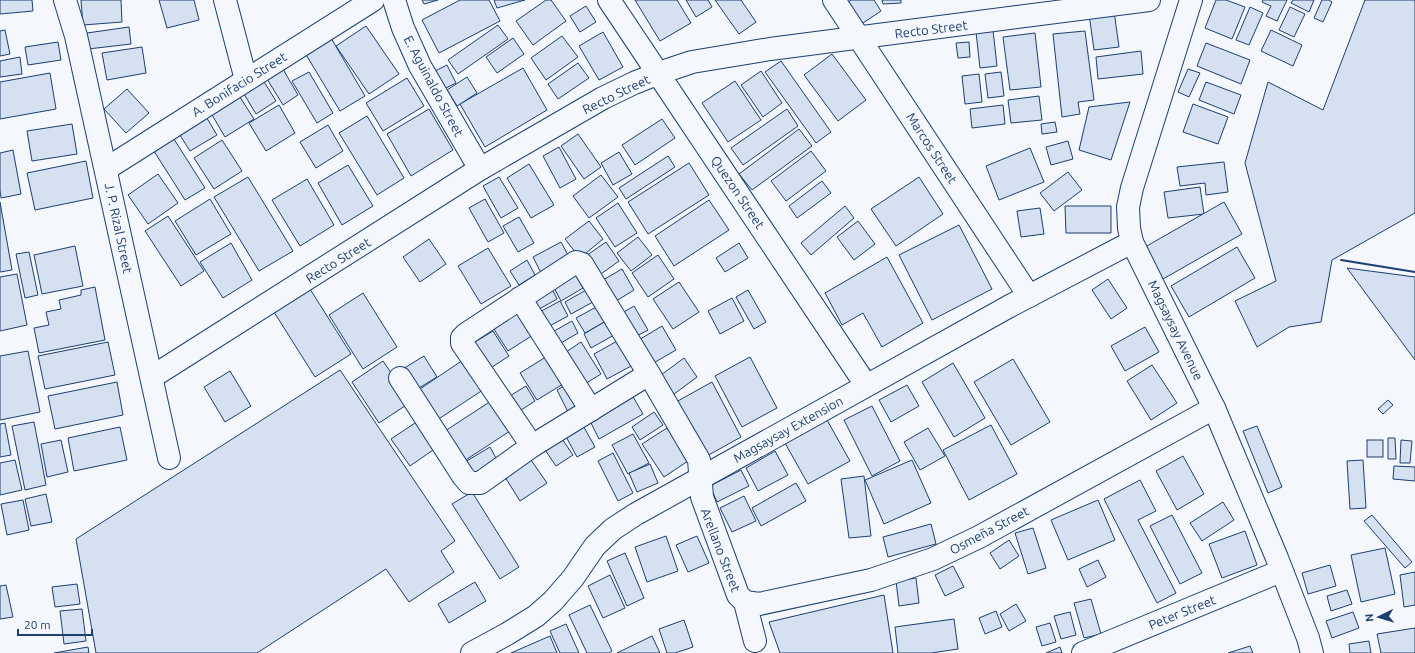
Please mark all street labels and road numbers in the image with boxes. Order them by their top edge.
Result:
street label: Recto Street [894,18,968,40]
street label: E. Aguinaldo Street [402,33,466,139]
street label: A. Bonifacio Street [189,49,289,119]
street label: Recto Street [580,72,652,116]
street label: Marcos Street [904,110,960,186]
street label: Quezon Street [708,153,768,232]
street label: J. P. Rizal Street [103,182,135,274]
street label: Recto Street [303,235,373,285]
street label: Magsaysay Avenue [1146,278,1206,382]
street label: Magsaysay Extension [731,393,845,465]
street label: Osmeña Street [947,503,1031,557]
street label: Arellano Street [699,506,743,594]
street label: Peter Street [1146,592,1218,632]

